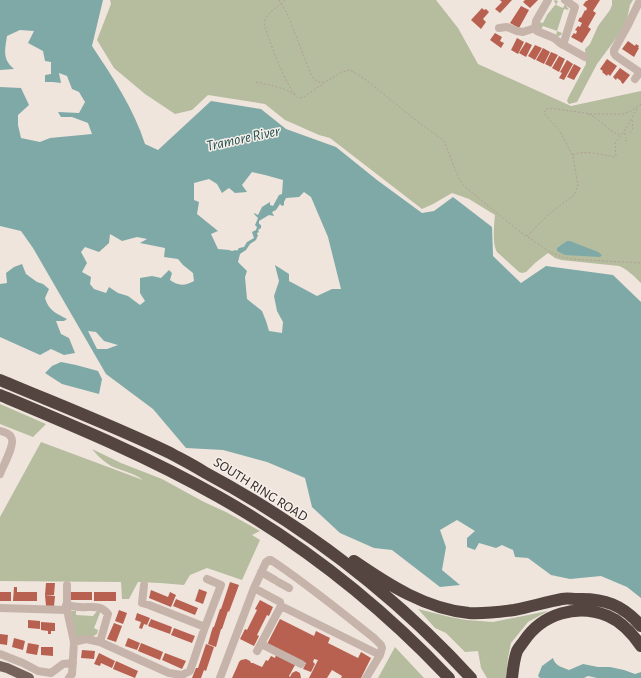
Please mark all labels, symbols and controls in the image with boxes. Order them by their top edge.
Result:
water label: Tramore River [205,123,282,154]
street label: SOUTH RING ROAD [211,455,310,524]

